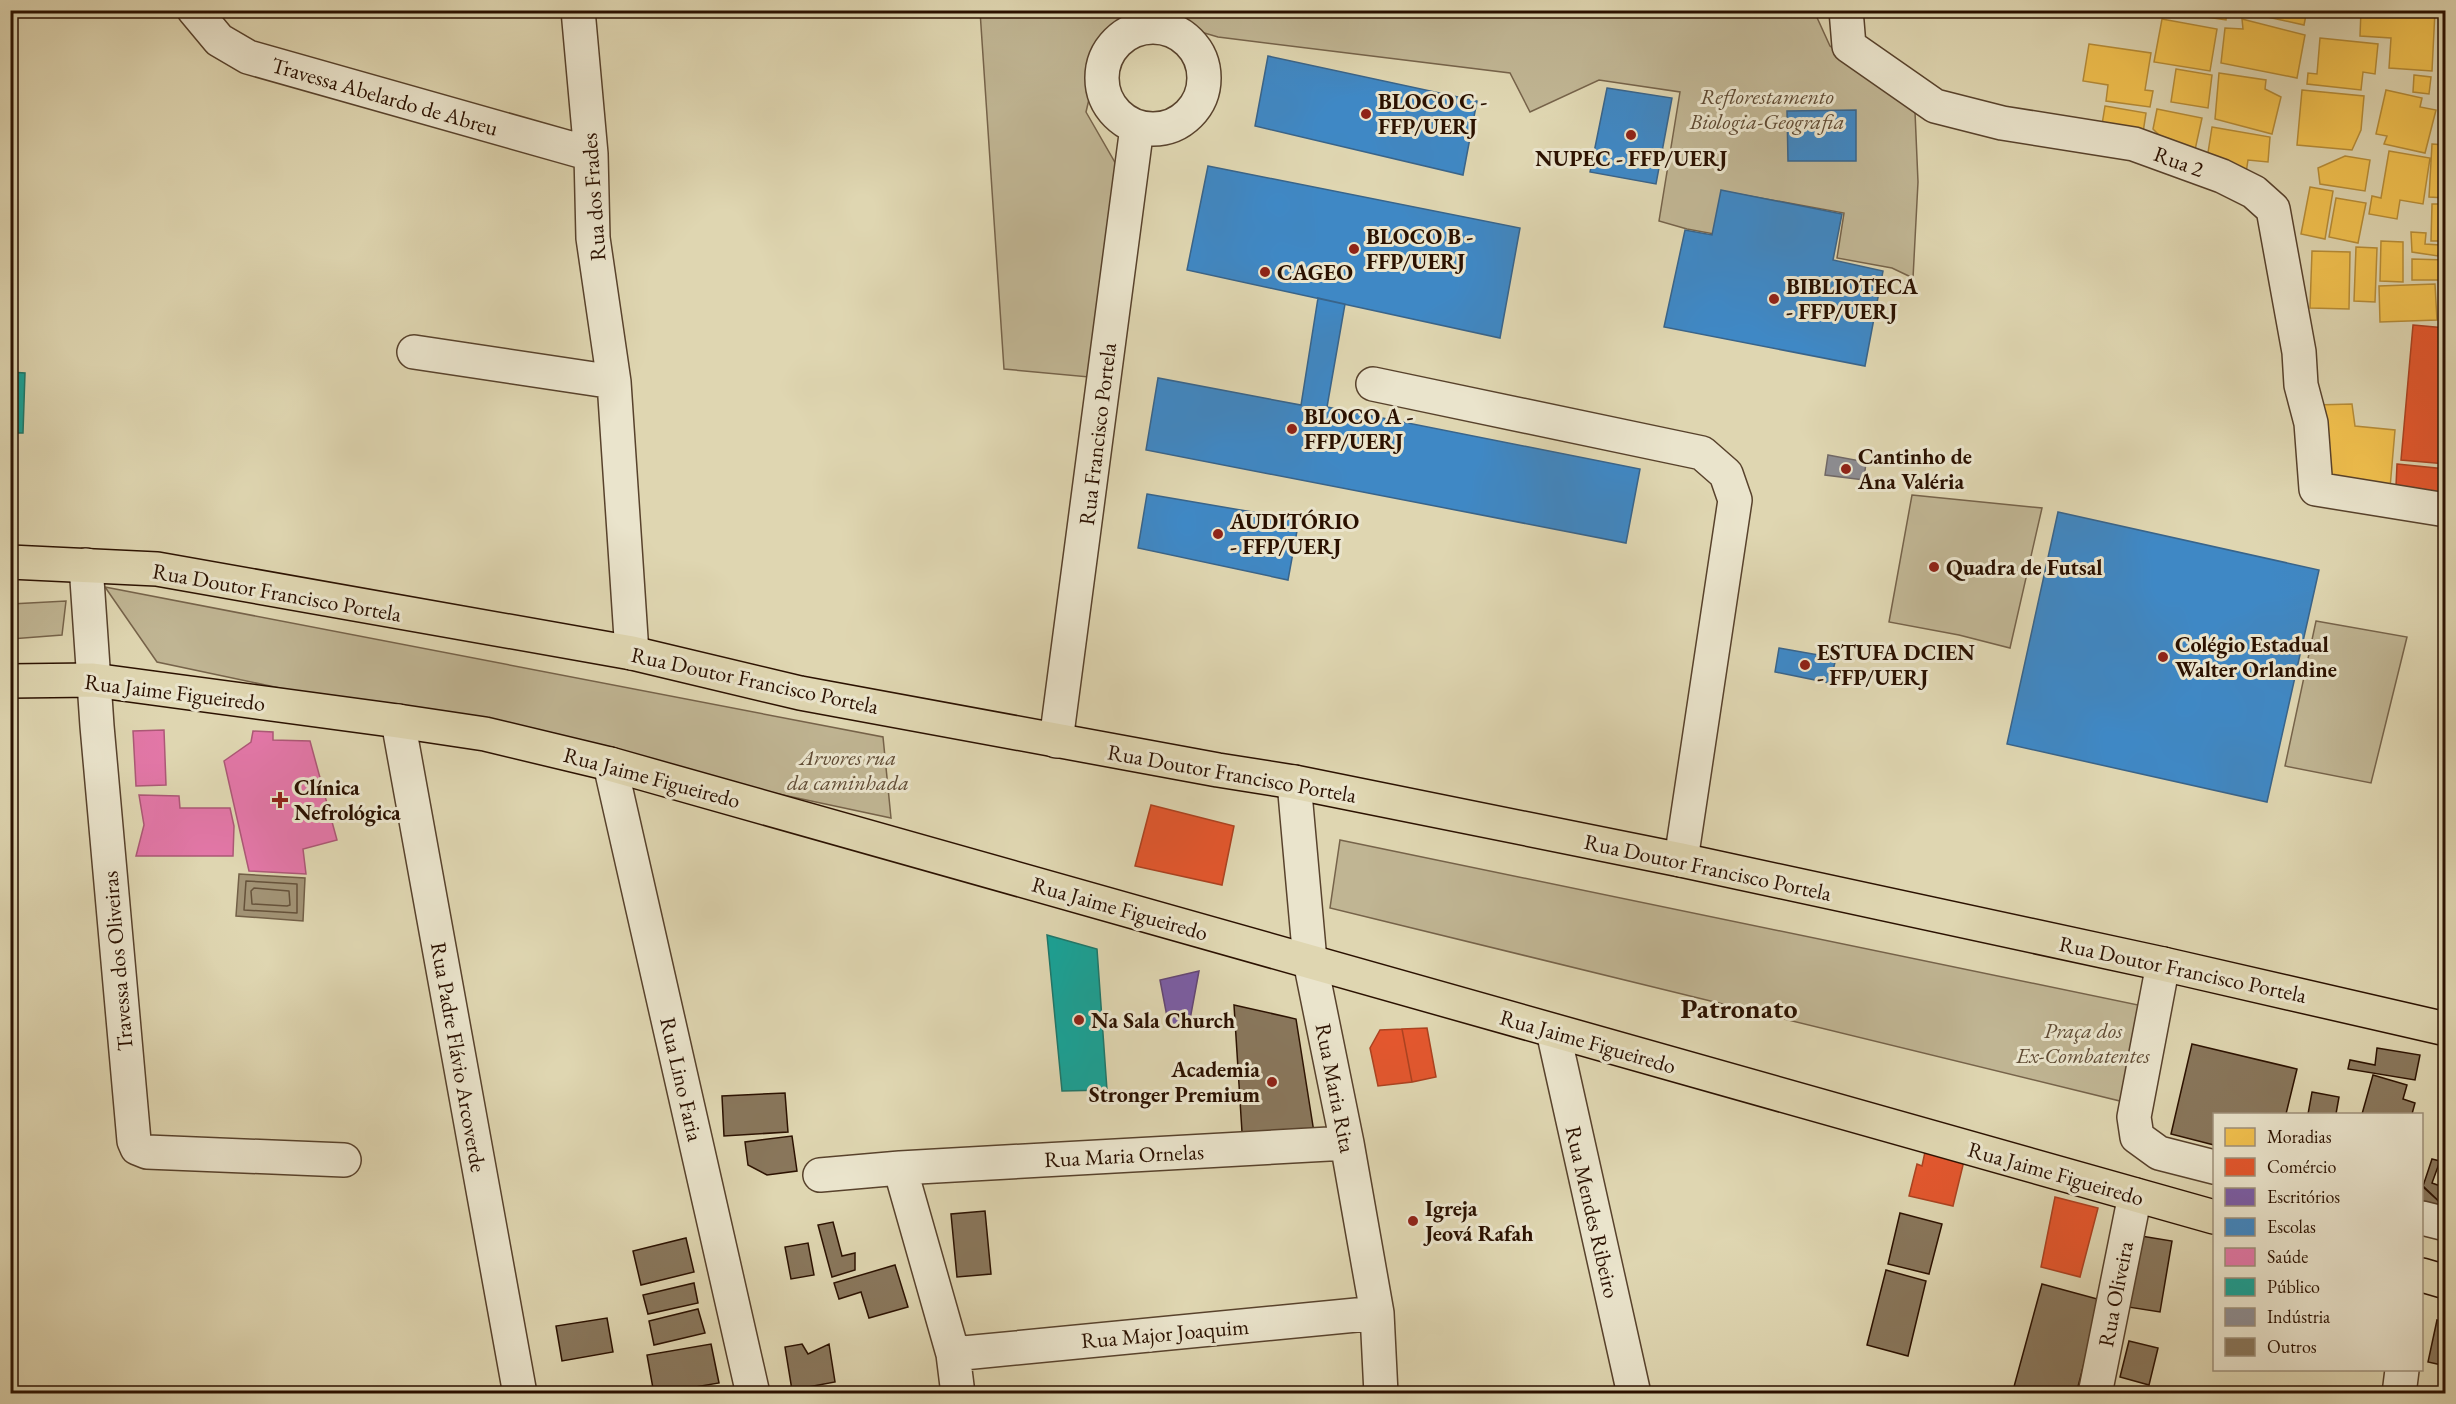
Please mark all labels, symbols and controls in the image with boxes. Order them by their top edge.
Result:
street label: Travessa Abelardo de Abreu [268,50,502,143]
park label: Reflorestamento Biologia-Geografia [1689,82,1844,136]
place label: BLOCO C - FFP/UERJ [1378,87,1487,141]
marker: BLOCO C - FFP/UERJ [1359,107,1373,121]
marker: NUPEC - FFP/UERJ [1624,128,1638,142]
street label: Rua dos Frades [575,132,612,262]
street label: Rua 2 [2150,139,2208,184]
place label: NUPEC - FFP/UERJ [1535,144,1727,173]
place label: BLOCO B - FFP/UERJ [1366,222,1473,276]
marker: BLOCO B - FFP/UERJ [1347,242,1361,256]
place label: CAGEO [1277,258,1353,287]
marker: CAGEO [1258,265,1272,279]
place label: BIBLIOTECA - FFP/UERJ [1786,272,1918,326]
marker: BIBLIOTECA - FFP/UERJ [1767,292,1781,306]
street label: Rua Francisco Portela [1072,341,1123,527]
place label: BLOCO A - FFP/UERJ [1304,402,1413,456]
marker: BLOCO A - FFP/UERJ [1285,422,1299,436]
place label: Cantinho de Ana Valéria [1857,442,1972,496]
marker: Cantinho de Ana Valéria [1839,462,1853,476]
place label: AUDITÓRIO - FFP/UERJ [1229,507,1359,561]
marker: AUDITÓRIO - FFP/UERJ [1211,527,1225,541]
place label: Quadra de Futsal [1946,553,2103,582]
street label: Rua Doutor Francisco Portela [150,556,404,629]
marker: Quadra de Futsal [1927,560,1941,574]
place label: Colégio Estadual Walter Orlandine [2175,630,2337,684]
place label: ESTUFA DCIEN - FFP/UERJ [1817,638,1975,692]
street label: Rua Doutor Francisco Portela [629,640,881,721]
marker: Colégio Estadual Walter Orlandine [2156,650,2170,664]
marker: ESTUFA DCIEN - FFP/UERJ [1798,658,1812,672]
street label: Rua Jaime Figueiredo [83,667,267,718]
street label: Rua Doutor Francisco Portela [1105,737,1359,810]
street label: Rua Jaime Figueiredo [560,740,743,815]
park label: Arvores rua da caminhada [787,743,909,797]
place label: Clínica Nefrológica [294,773,401,827]
marker: Clínica Nefrológica [271,791,289,809]
street label: Rua Doutor Francisco Portela [1582,827,1834,908]
street label: Rua Jaime Figueiredo [1029,869,1211,947]
street label: Travessa dos Oliveiras [95,870,140,1052]
street label: Rua Doutor Francisco Portela [2057,929,2309,1010]
street label: Rua Padre Flávio Arcoverde [424,940,493,1175]
district label: Patronato [1680,990,1798,1026]
street label: Rua Jaime Figueiredo [1497,1002,1679,1080]
place label: Na Sala Church [1091,1006,1235,1035]
marker: Na Sala Church [1072,1013,1086,1027]
street label: Rua Lino Faria [653,1014,710,1144]
park label: Praça dos Ex-Combatentes [2015,1016,2151,1070]
street label: Rua Maria Rita [1309,1021,1362,1156]
place label: Academia Stronger Premium [1089,1055,1260,1109]
marker: Academia Stronger Premium [1265,1075,1279,1089]
legend [2213,1113,2423,1371]
street label: Rua Mendes Ribeiro [1559,1123,1626,1301]
text: Moradias [2267,1125,2332,1148]
street label: Rua Jaime Figueiredo [1965,1134,2147,1212]
street label: Rua Maria Ornelas [1043,1137,1205,1174]
text: Comércio [2267,1155,2336,1178]
text: Escritórios [2267,1185,2340,1208]
place label: Igreja Jeová Rafah [1423,1194,1534,1248]
marker: Igreja Jeová Rafah [1406,1214,1420,1228]
text: Escolas [2267,1215,2316,1238]
street label: Rua Oliveira [2091,1239,2140,1349]
text: Saúde [2267,1245,2308,1268]
text: Público [2267,1275,2320,1298]
text: Indústria [2267,1305,2331,1328]
street label: Rua Major Joaquim [1080,1312,1250,1355]
text: Outros [2267,1335,2317,1358]

